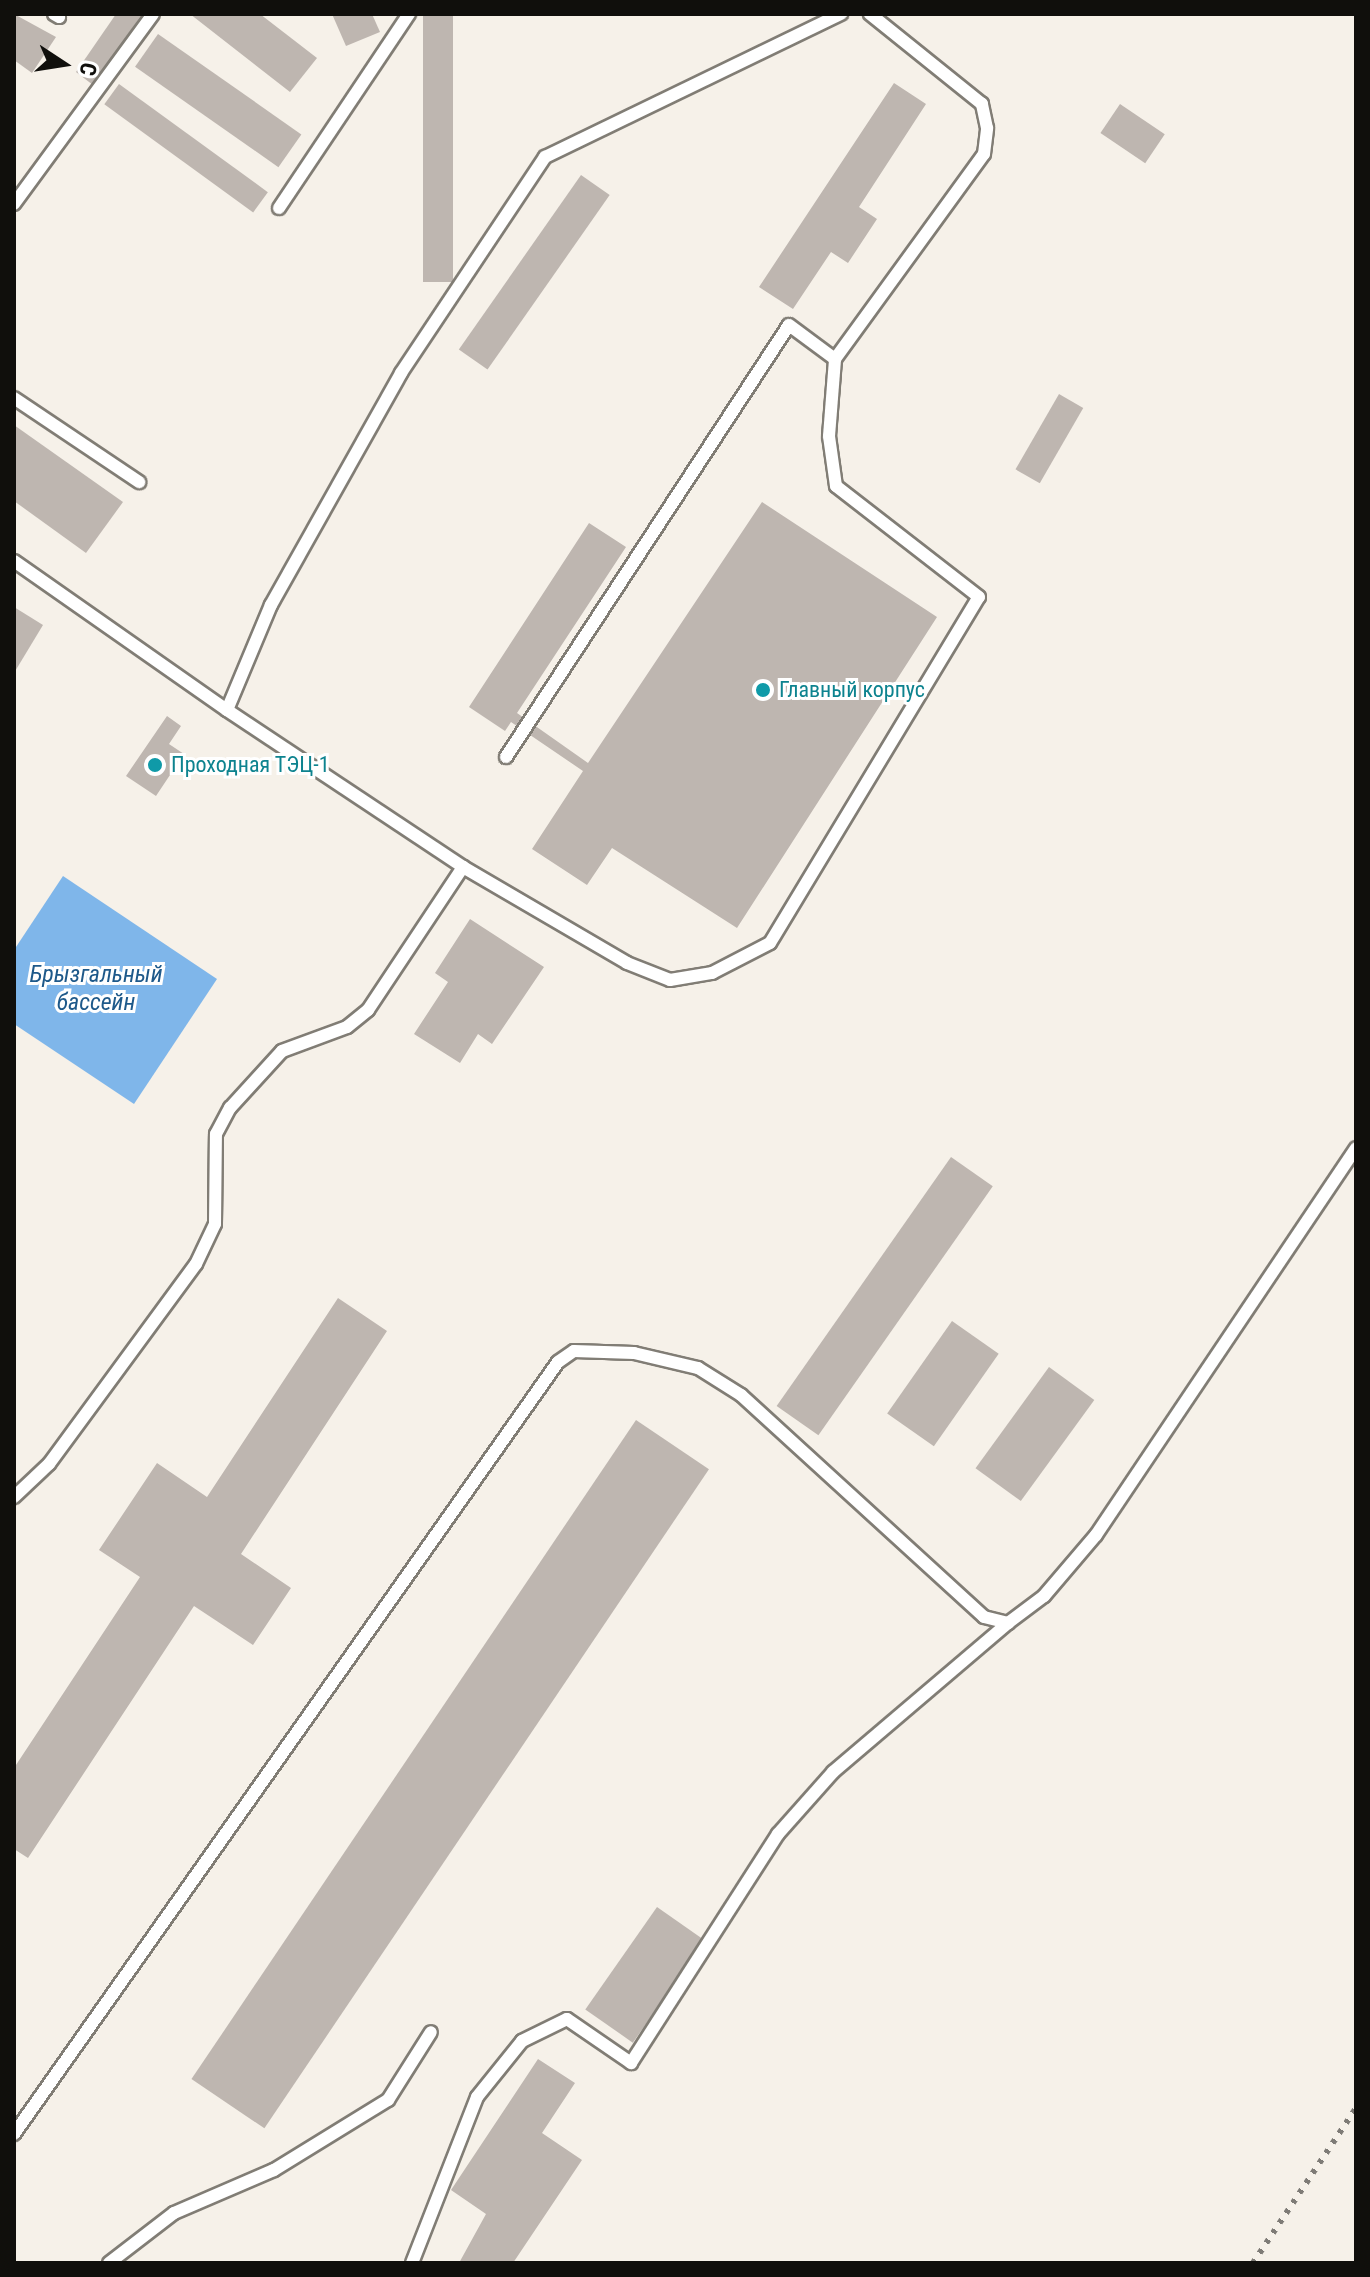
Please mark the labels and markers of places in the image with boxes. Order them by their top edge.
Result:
place label: Главный корпус [779,677,925,703]
marker: Главный корпус [754,681,772,699]
place label: Проходная ТЭЦ-1 [171,752,330,778]
marker: Проходная ТЭЦ-1 [146,756,164,774]

